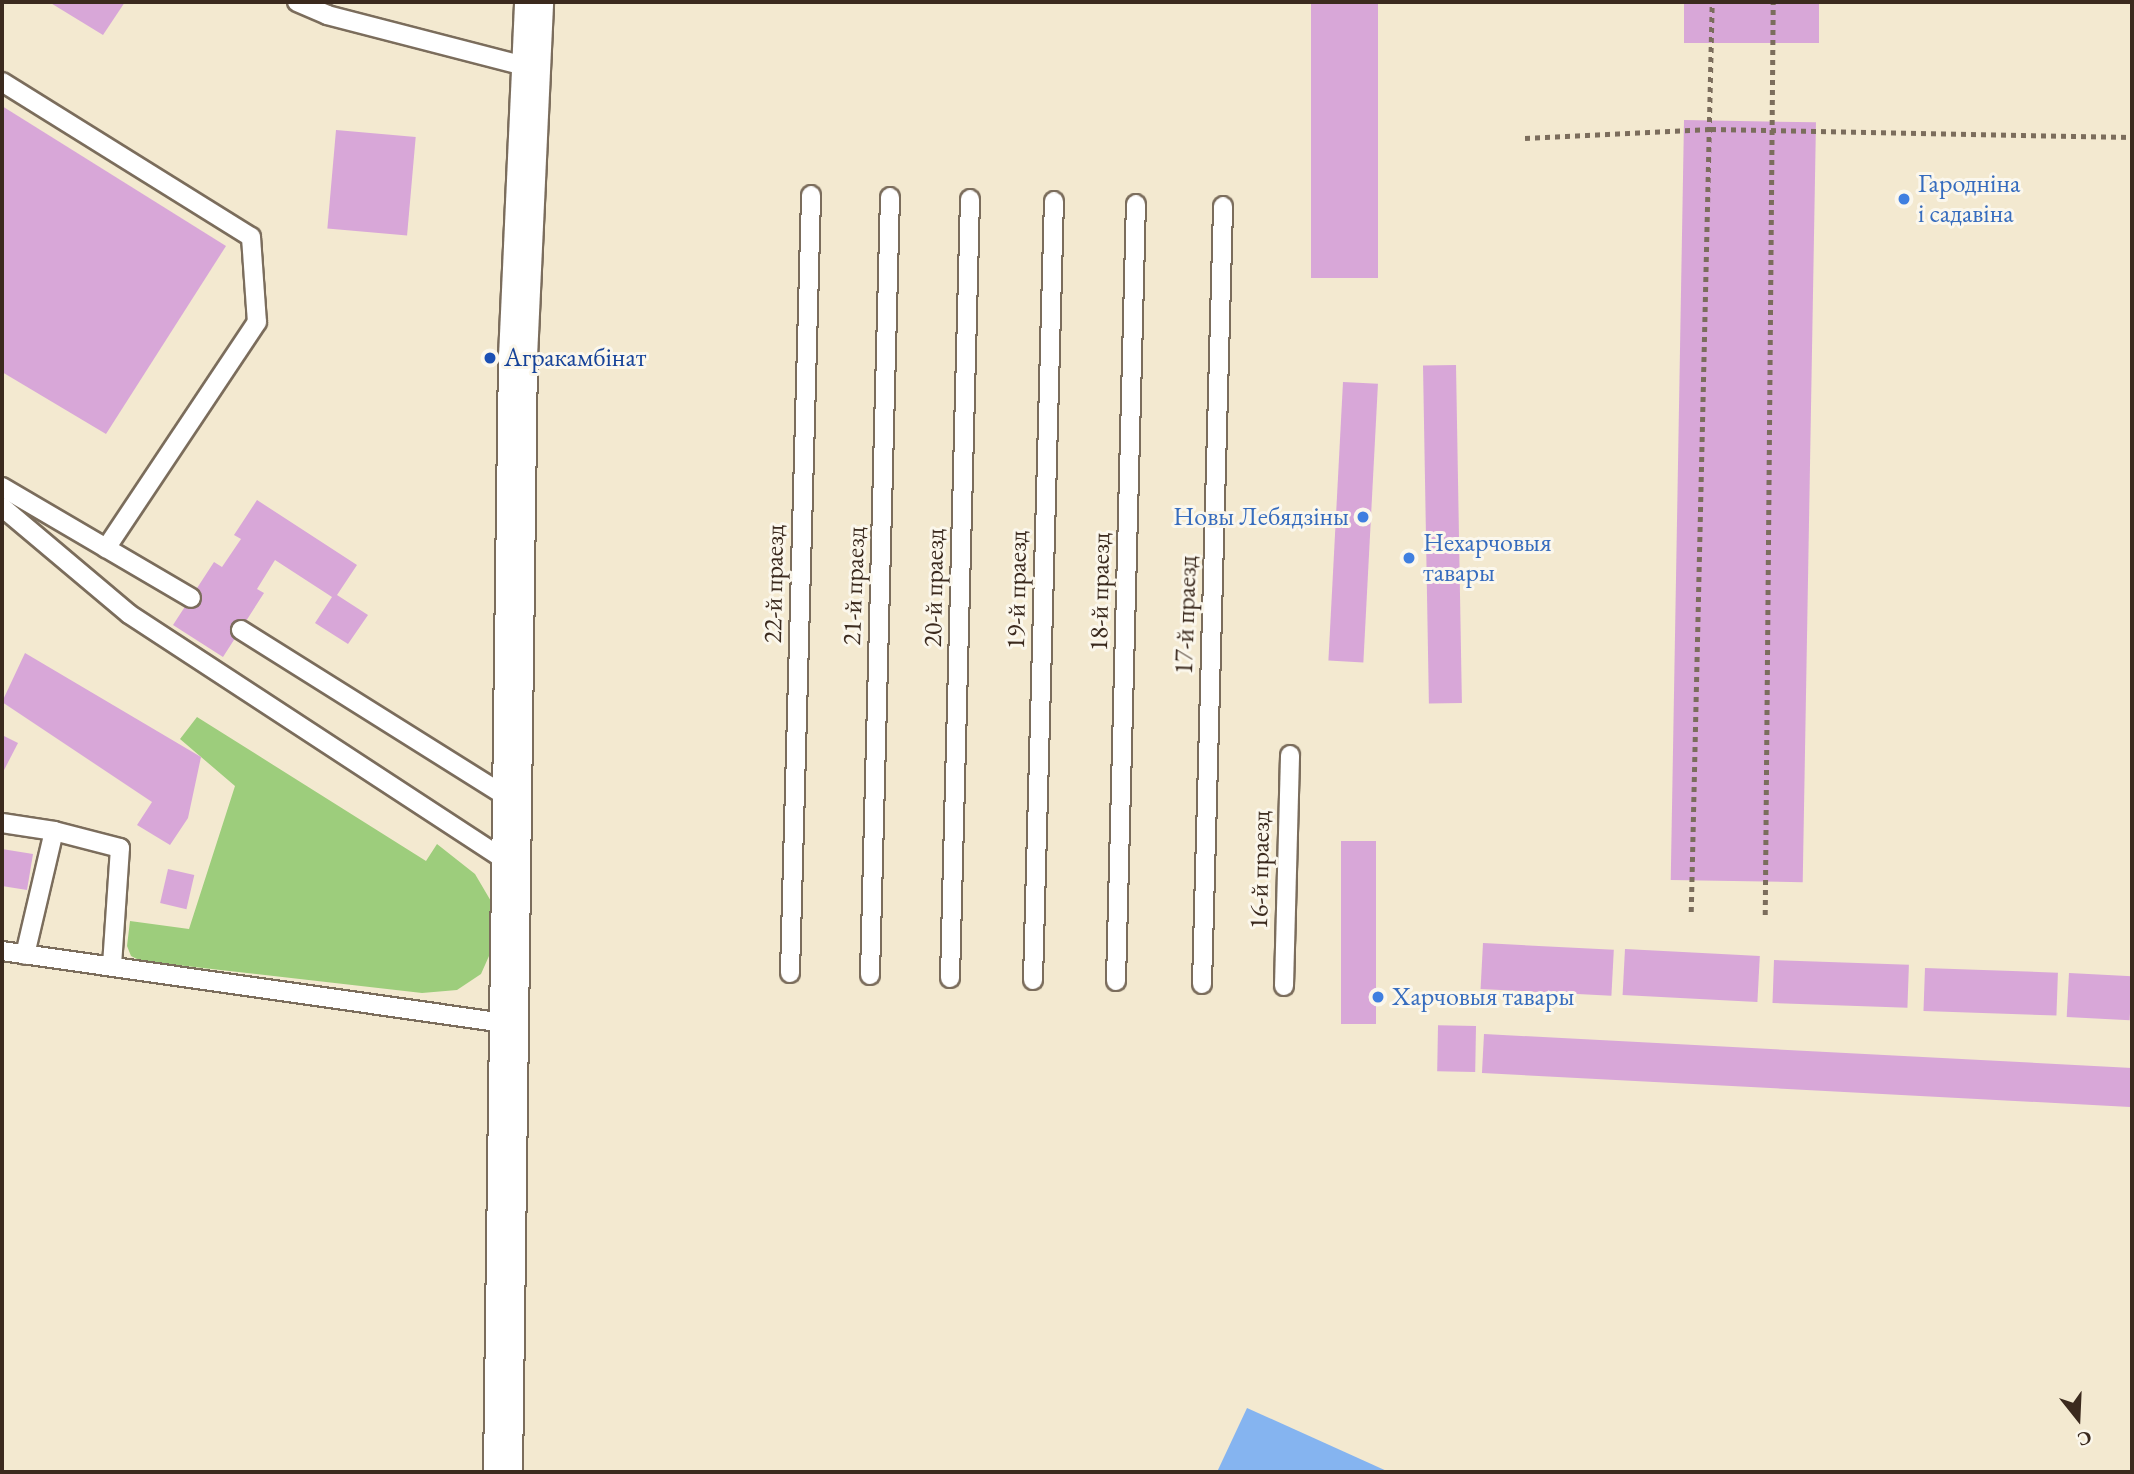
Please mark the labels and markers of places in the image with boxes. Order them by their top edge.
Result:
place label: Гародніна і садавіна [1918,168,2020,230]
marker: Гародніна і садавіна [1896,191,1912,207]
place label: Агракамбінат [504,342,646,374]
marker: Агракамбінат [482,350,498,366]
place label: Новы Лебядзіны [1173,501,1349,533]
marker: Новы Лебядзіны [1355,509,1371,525]
place label: Нехарчовыя тавары [1423,527,1552,588]
marker: Нехарчовыя тавары [1401,550,1417,566]
place label: Харчовыя тавары [1392,981,1574,1013]
marker: Харчовыя тавары [1370,989,1386,1005]

